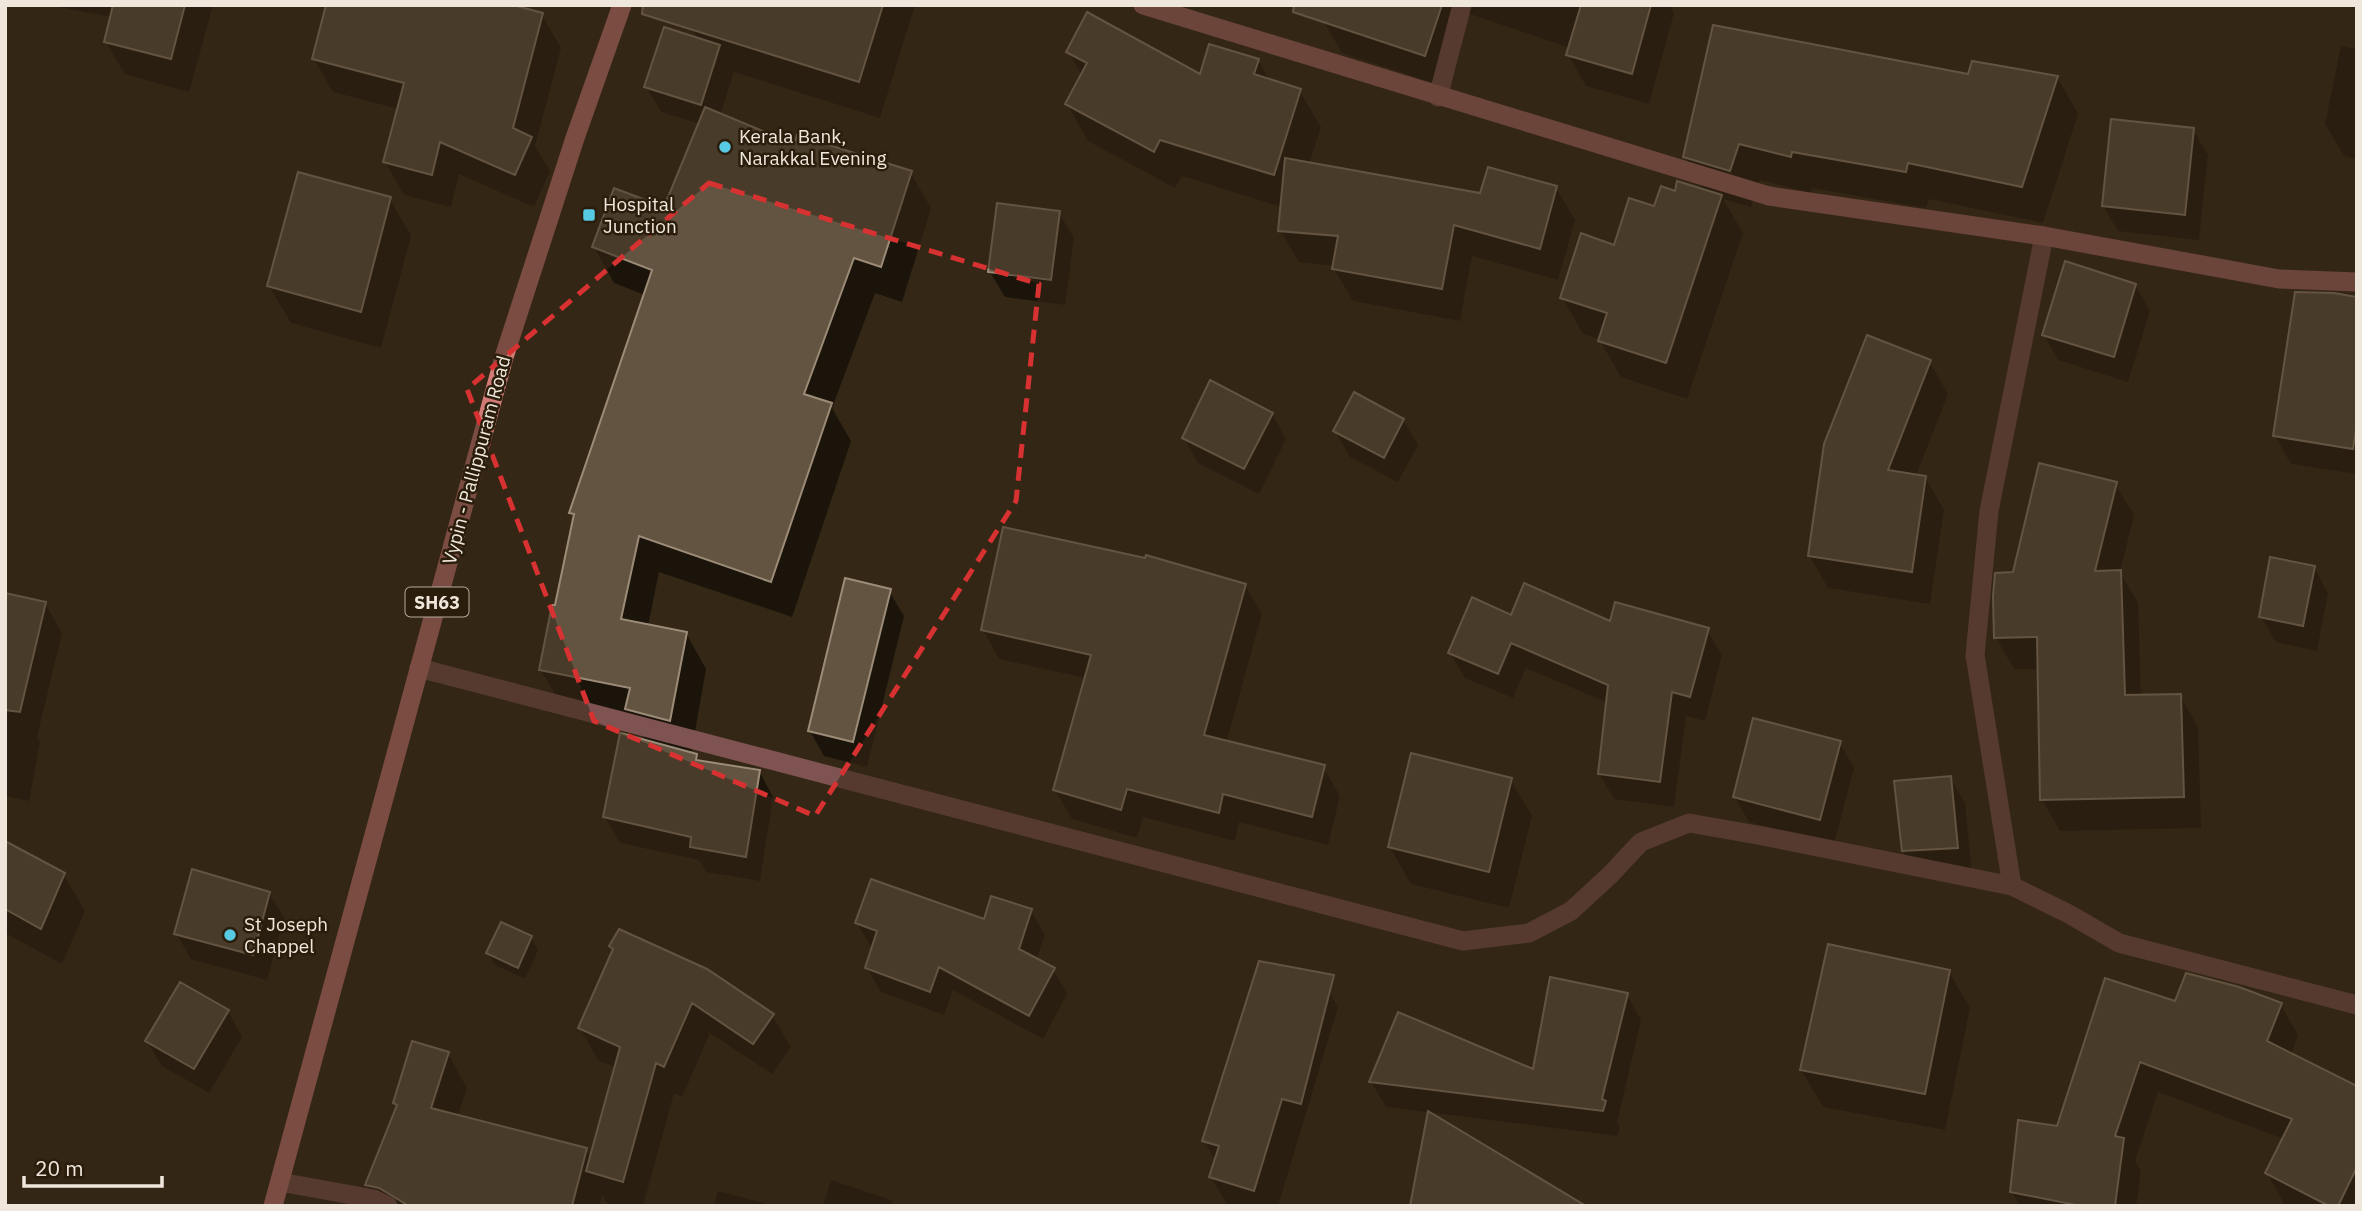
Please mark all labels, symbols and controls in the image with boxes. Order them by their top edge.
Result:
place label: Kerala Bank, Narakkal Evening [739,124,886,170]
marker: Kerala Bank, Narakkal Evening [717,139,733,155]
place label: Hospital Junction [603,192,677,238]
marker: Hospital Junction [581,207,597,223]
street label: Vypin - Pallippuram Road [437,353,515,567]
road number: SH63 [406,588,468,616]
place label: St Joseph Chappel [244,912,328,958]
marker: St Joseph Chappel [222,927,238,943]
scale bar [24,1144,163,1188]
text: 20 m [35,1154,84,1182]

